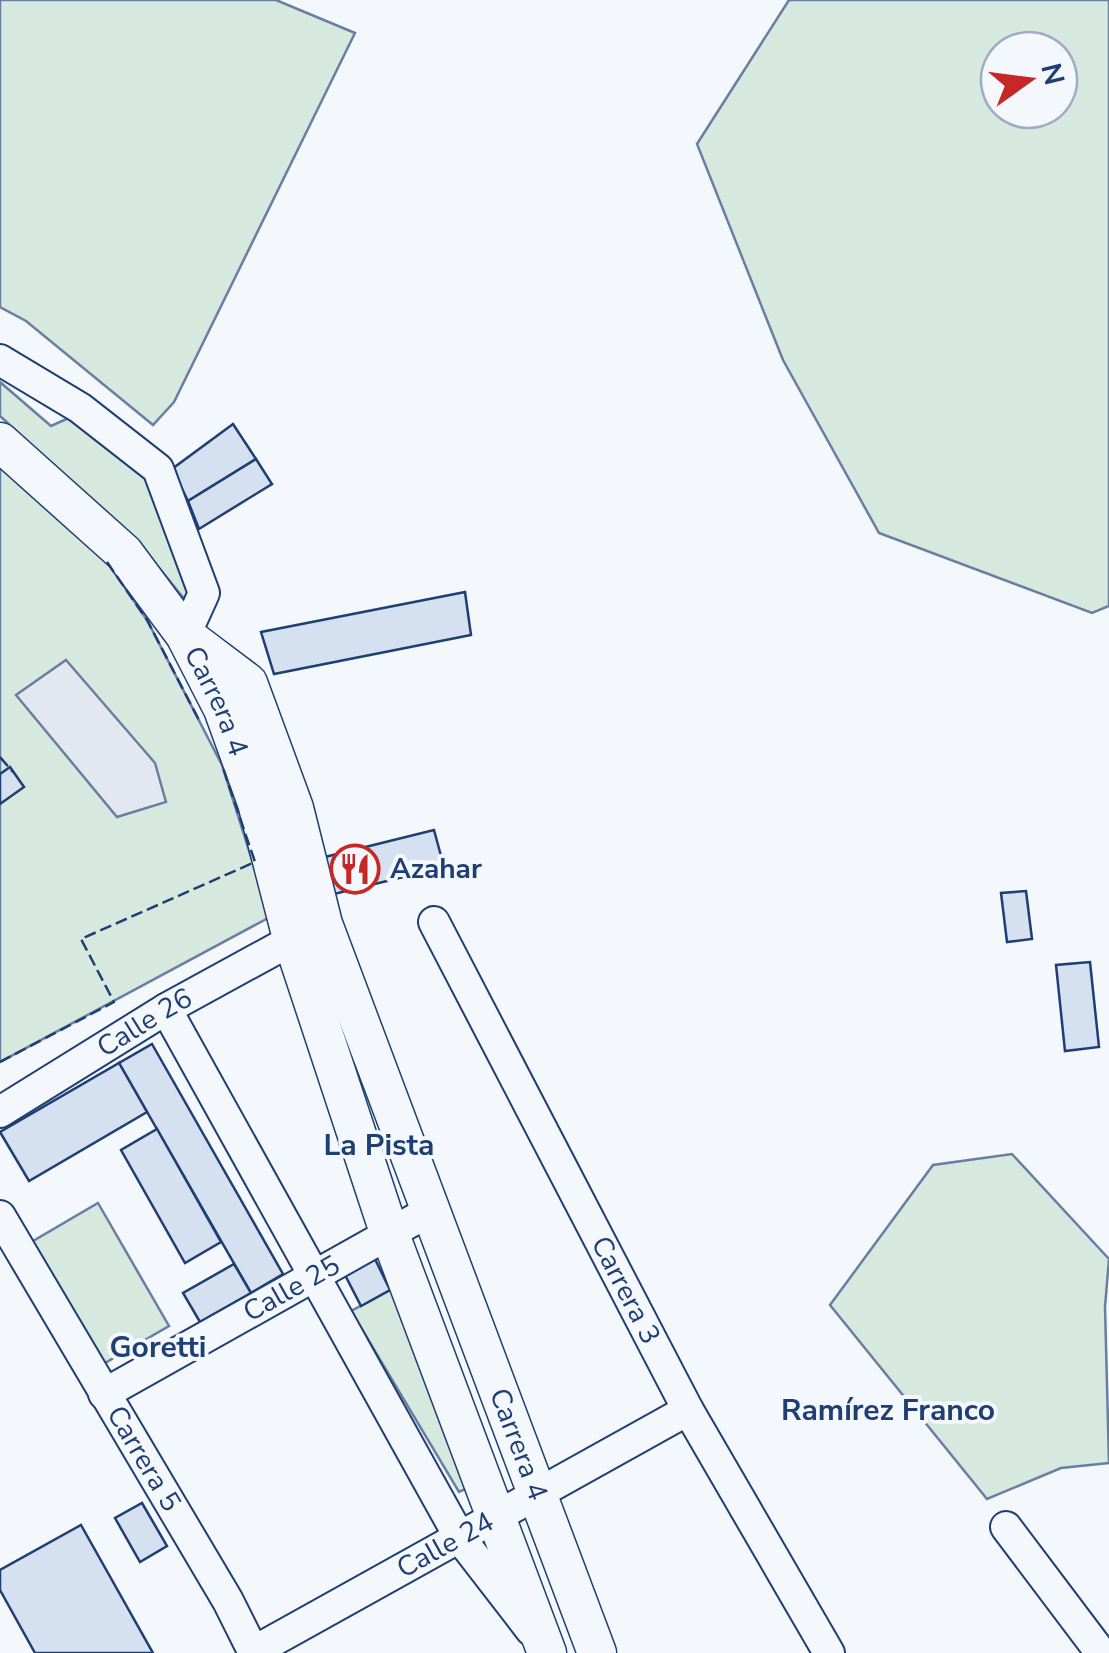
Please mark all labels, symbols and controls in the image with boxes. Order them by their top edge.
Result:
north arrow [979,30,1079,130]
text: N [1031,59,1073,89]
street label: Carrera 4 [175,640,257,761]
restaurant icon: Azahar [329,843,381,895]
place label: Azahar [390,850,482,888]
street label: Calle 26 [90,979,199,1066]
district label: La Pista [324,1125,435,1166]
street label: Carrera 3 [582,1230,669,1351]
street label: Calle 25 [236,1246,347,1331]
district label: Goretti [110,1327,206,1368]
street label: Carrera 4 [480,1383,557,1506]
district label: Ramírez Franco [781,1390,995,1431]
street label: Carrera 5 [98,1399,190,1519]
street label: Calle 24 [390,1503,501,1587]

